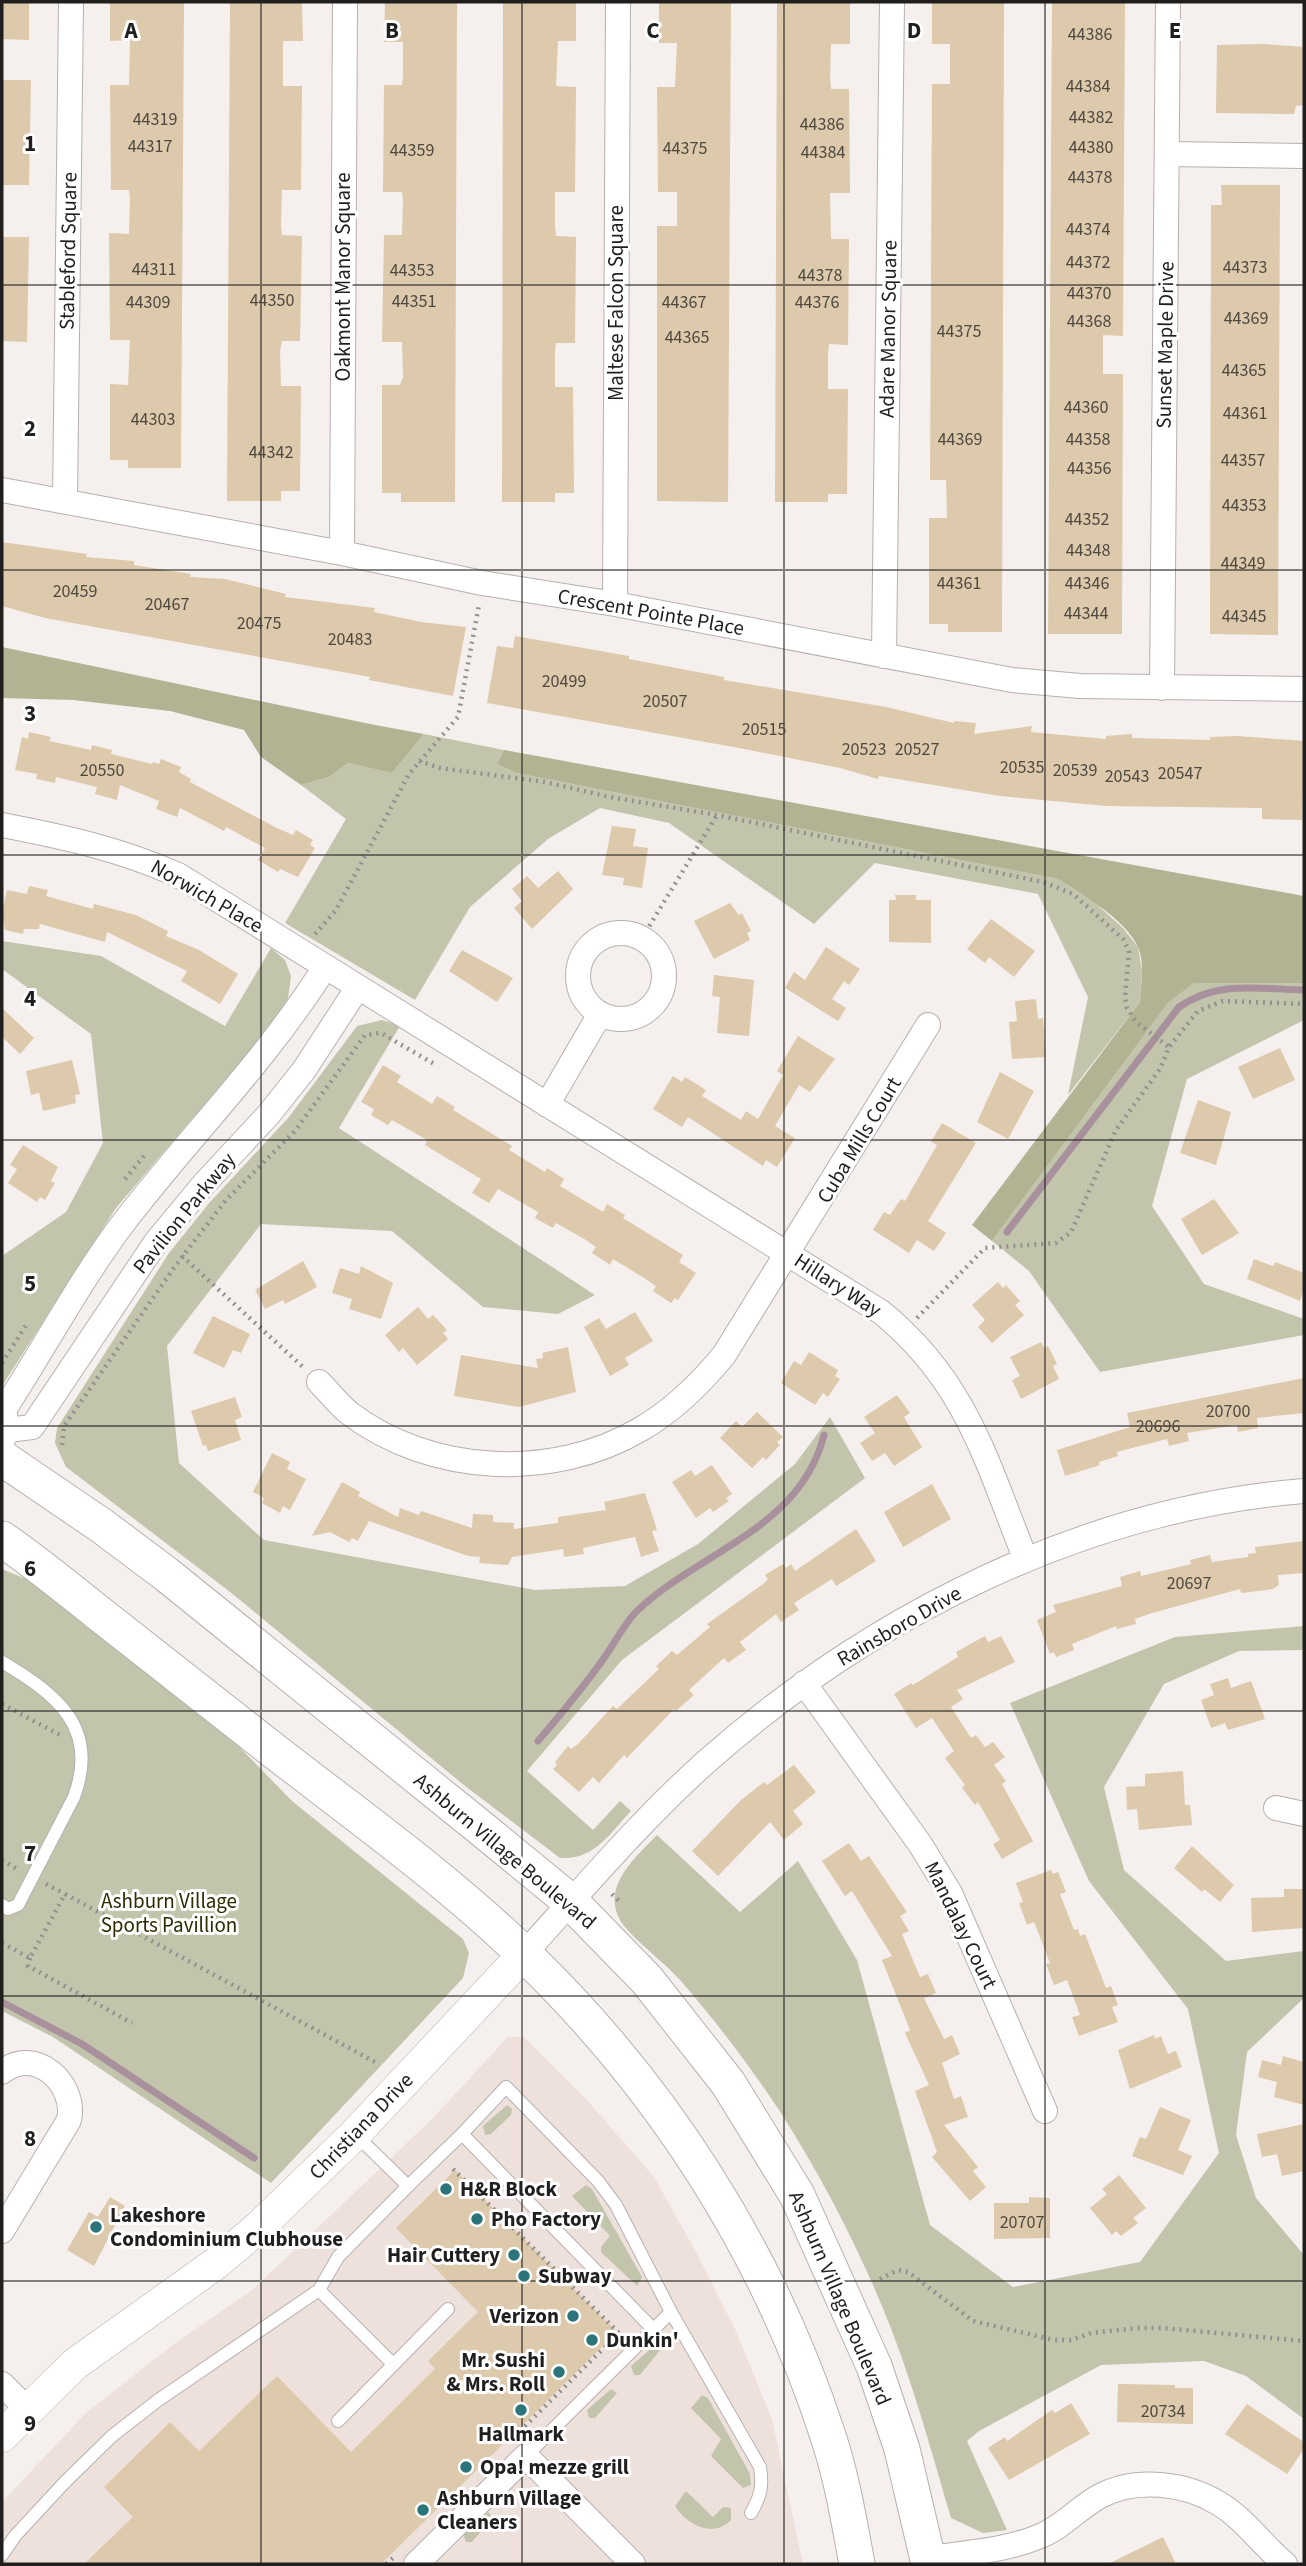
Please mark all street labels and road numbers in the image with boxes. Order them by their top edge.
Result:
street label: Stableford Square [52,172,84,330]
street label: Oakmont Manor Square [328,172,358,382]
street label: Maltese Falcon Square [601,205,631,401]
street label: Adare Manor Square [871,240,905,418]
street label: Sunset Maple Drive [1149,261,1181,429]
street label: Crescent Pointe Place [555,581,747,643]
street label: Norwich Place [145,852,269,940]
street label: Cuba Mills Court [809,1071,909,1209]
street label: Pavilion Parkway [126,1146,243,1280]
street label: Hillary Way [789,1246,888,1325]
street label: Rainsboro Drive [831,1578,967,1674]
street label: Ashburn Village Boulevard [407,1766,603,1936]
street label: Mandalay Court [917,1856,1005,1994]
street label: Christiana Drive [302,2066,420,2186]
street label: Ashburn Village Boulevard [781,2186,899,2410]

